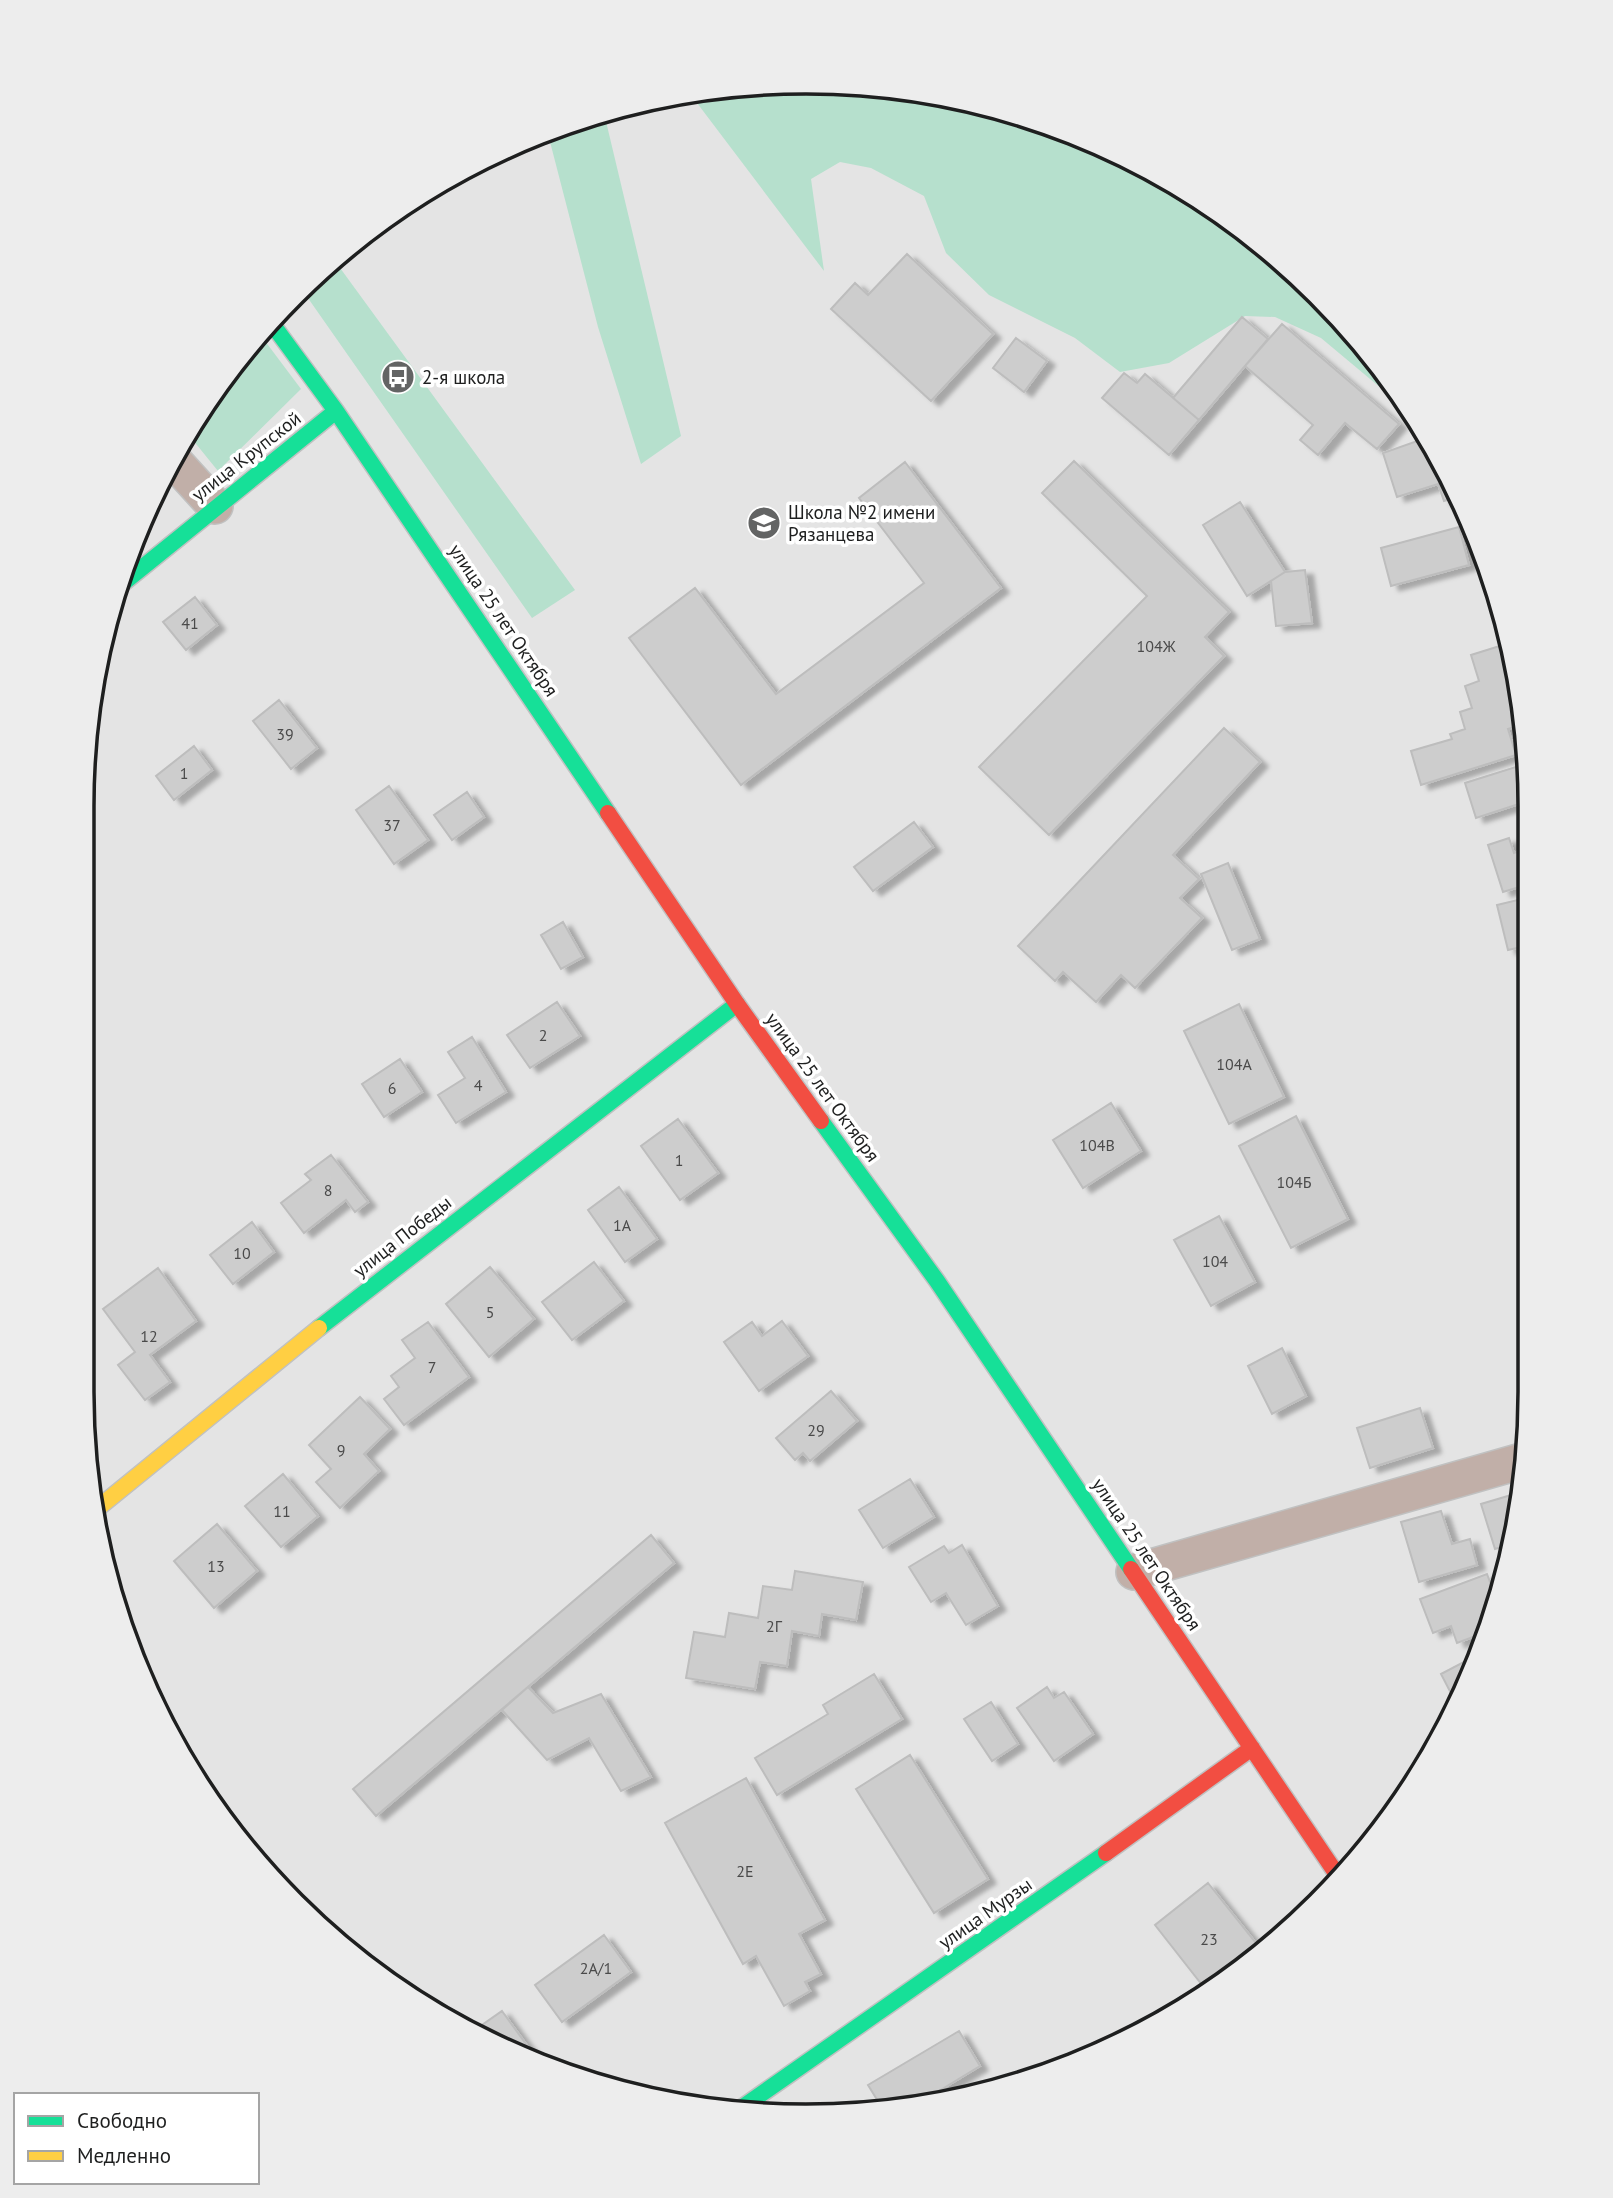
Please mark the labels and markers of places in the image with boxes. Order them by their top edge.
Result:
bus stop icon: 2-я школа [379,358,417,396]
place label: 2-я школа [422,365,505,389]
place label: Школа №2 имени Рязанцева [788,500,935,546]
school or university icon: Школа №2 имени Рязанцева [745,504,783,542]

